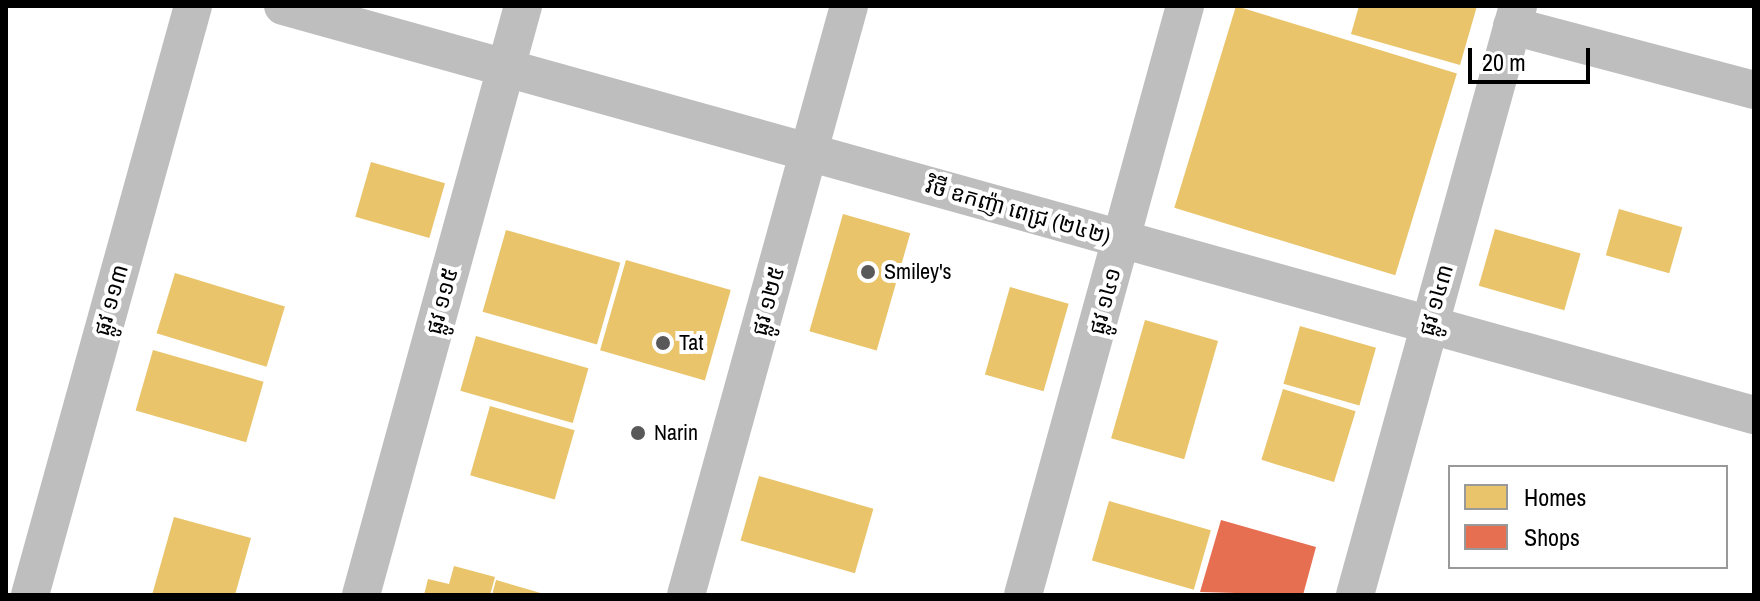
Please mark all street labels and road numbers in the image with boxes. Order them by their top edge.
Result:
street label: វិថី ឧកញ៉ា ពេជ្រ (២៤២) [923,172,1113,250]
street label: ផ្លូវ ១១៣ [88,261,134,339]
street label: ផ្លូវ ១៤៣ [1413,261,1459,339]
street label: ផ្លូវ ១២៥ [746,263,790,339]
street label: ផ្លូវ ១១៥ [420,265,464,337]
street label: ផ្លូវ ១៤១ [1083,265,1127,337]

